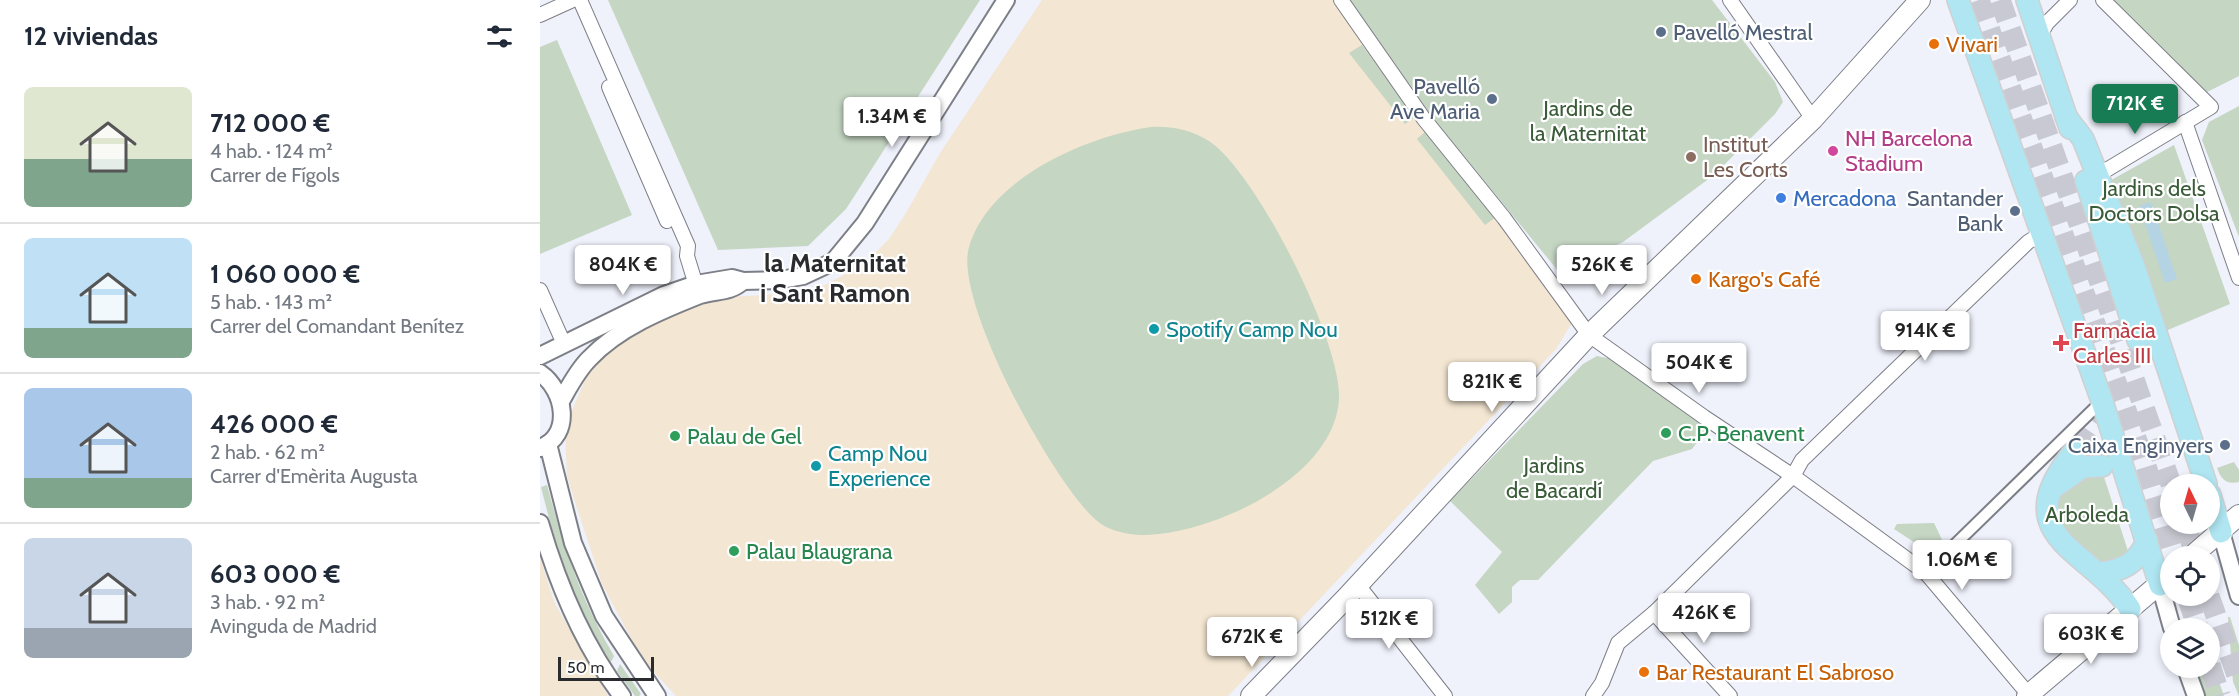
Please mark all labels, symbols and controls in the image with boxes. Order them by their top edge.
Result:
place label: Pavelló Mestral [1673,19,1813,46]
text: 12 viviendas [24,20,158,52]
icon: filters [483,20,516,53]
marker: Pavelló Mestral [1654,25,1668,39]
place label: Vivari [1946,31,1998,58]
marker: Vivari [1927,37,1941,51]
place label: Pavelló Ave Maria [1390,73,1480,125]
pin: 712K € [2086,84,2184,135]
text: 712K € [2106,91,2164,115]
marker: Pavelló Ave Maria [1485,92,1499,106]
park label: Jardins de la Maternitat [1530,95,1647,147]
pin: 1.34M € [837,97,947,148]
text: 1.34M € [858,104,927,128]
text: 712 000 € [210,107,330,139]
icon: home [72,111,144,183]
place label: NH Barcelona Stadium [1845,125,1973,177]
place label: Institut Les Corts [1703,131,1788,183]
text: 4 hab. · 124 m² [210,139,333,163]
marker: NH Barcelona Stadium [1826,144,1840,158]
marker: Institut Les Corts [1684,150,1698,164]
text: Carrer de Fígols [210,163,340,187]
park label: Jardins dels Doctors Dolsa [2088,175,2220,227]
place label: Mercadona [1793,185,1897,212]
place label: Santander Bank [1907,185,2003,237]
marker: Mercadona [1774,191,1788,205]
marker: Santander Bank [2008,204,2022,218]
pin: 804K € [574,245,672,296]
pin: 526K € [1553,245,1651,296]
district label: la Maternitat i Sant Ramon [760,247,910,309]
text: 804K € [589,252,657,276]
text: 526K € [1571,252,1633,276]
text: 1 060 000 € [210,258,360,290]
icon: home [72,262,144,334]
place label: Kargo's Café [1708,266,1820,293]
marker: Kargo's Café [1689,272,1703,286]
text: 5 hab. · 143 m² [210,290,332,314]
pin: 914K € [1876,311,1974,362]
text: Carrer del Comandant Benítez [210,314,464,338]
place label: Spotify Camp Nou [1166,316,1338,343]
place label: Farmàcia Carles III [2073,317,2156,369]
text: 914K € [1895,318,1955,342]
marker: Spotify Camp Nou [1147,322,1161,336]
marker: Farmàcia Carles III [2054,336,2068,350]
pin: 504K € [1650,343,1748,394]
text: 504K € [1665,350,1733,374]
pin: 821K € [1443,362,1541,413]
text: 821K € [1462,369,1522,393]
text: 426 000 € [210,408,338,440]
icon: home [72,412,144,484]
place label: C.P. Benavent [1678,420,1805,447]
place label: Palau de Gel [687,423,802,450]
marker: C.P. Benavent [1659,426,1673,440]
marker: Palau de Gel [668,429,682,443]
place label: Caixa Enginyers [2068,432,2213,459]
marker: Caixa Enginyers [2218,438,2232,452]
text: 2 hab. · 62 m² [210,440,325,464]
place label: Camp Nou Experience [828,440,930,492]
park label: Jardins de Bacardí [1506,452,1602,504]
marker: Camp Nou Experience [809,459,823,473]
text: Carrer d'Emèrita Augusta [210,464,418,488]
north arrow [2160,474,2220,534]
map controls [2160,474,2220,678]
park label: Arboleda [2045,501,2129,528]
place label: Palau Blaugrana [746,538,893,565]
pin: 1.06M € [1907,540,2017,591]
marker: Palau Blaugrana [727,544,741,558]
button: locate [2160,546,2220,606]
text: 1.06M € [1927,547,1997,571]
text: 603 000 € [210,558,340,590]
icon: home [72,562,144,634]
text: 3 hab. · 92 m² [210,590,325,614]
pin: 426K € [1655,593,1753,644]
pin: 512K € [1340,599,1438,650]
text: 426K € [1672,600,1736,624]
text: 512K € [1360,606,1418,630]
text: Avinguda de Madrid [210,614,377,638]
pin: 603K € [2042,614,2140,665]
pin: 672K € [1203,617,1301,668]
button: layers [2160,618,2220,678]
text: 603K € [2058,621,2124,645]
text: 672K € [1221,624,1283,648]
scale bar [558,654,654,682]
text: 50 m [567,658,604,677]
place label: Bar Restaurant El Sabroso [1656,659,1894,686]
marker: Bar Restaurant El Sabroso [1637,665,1651,679]

